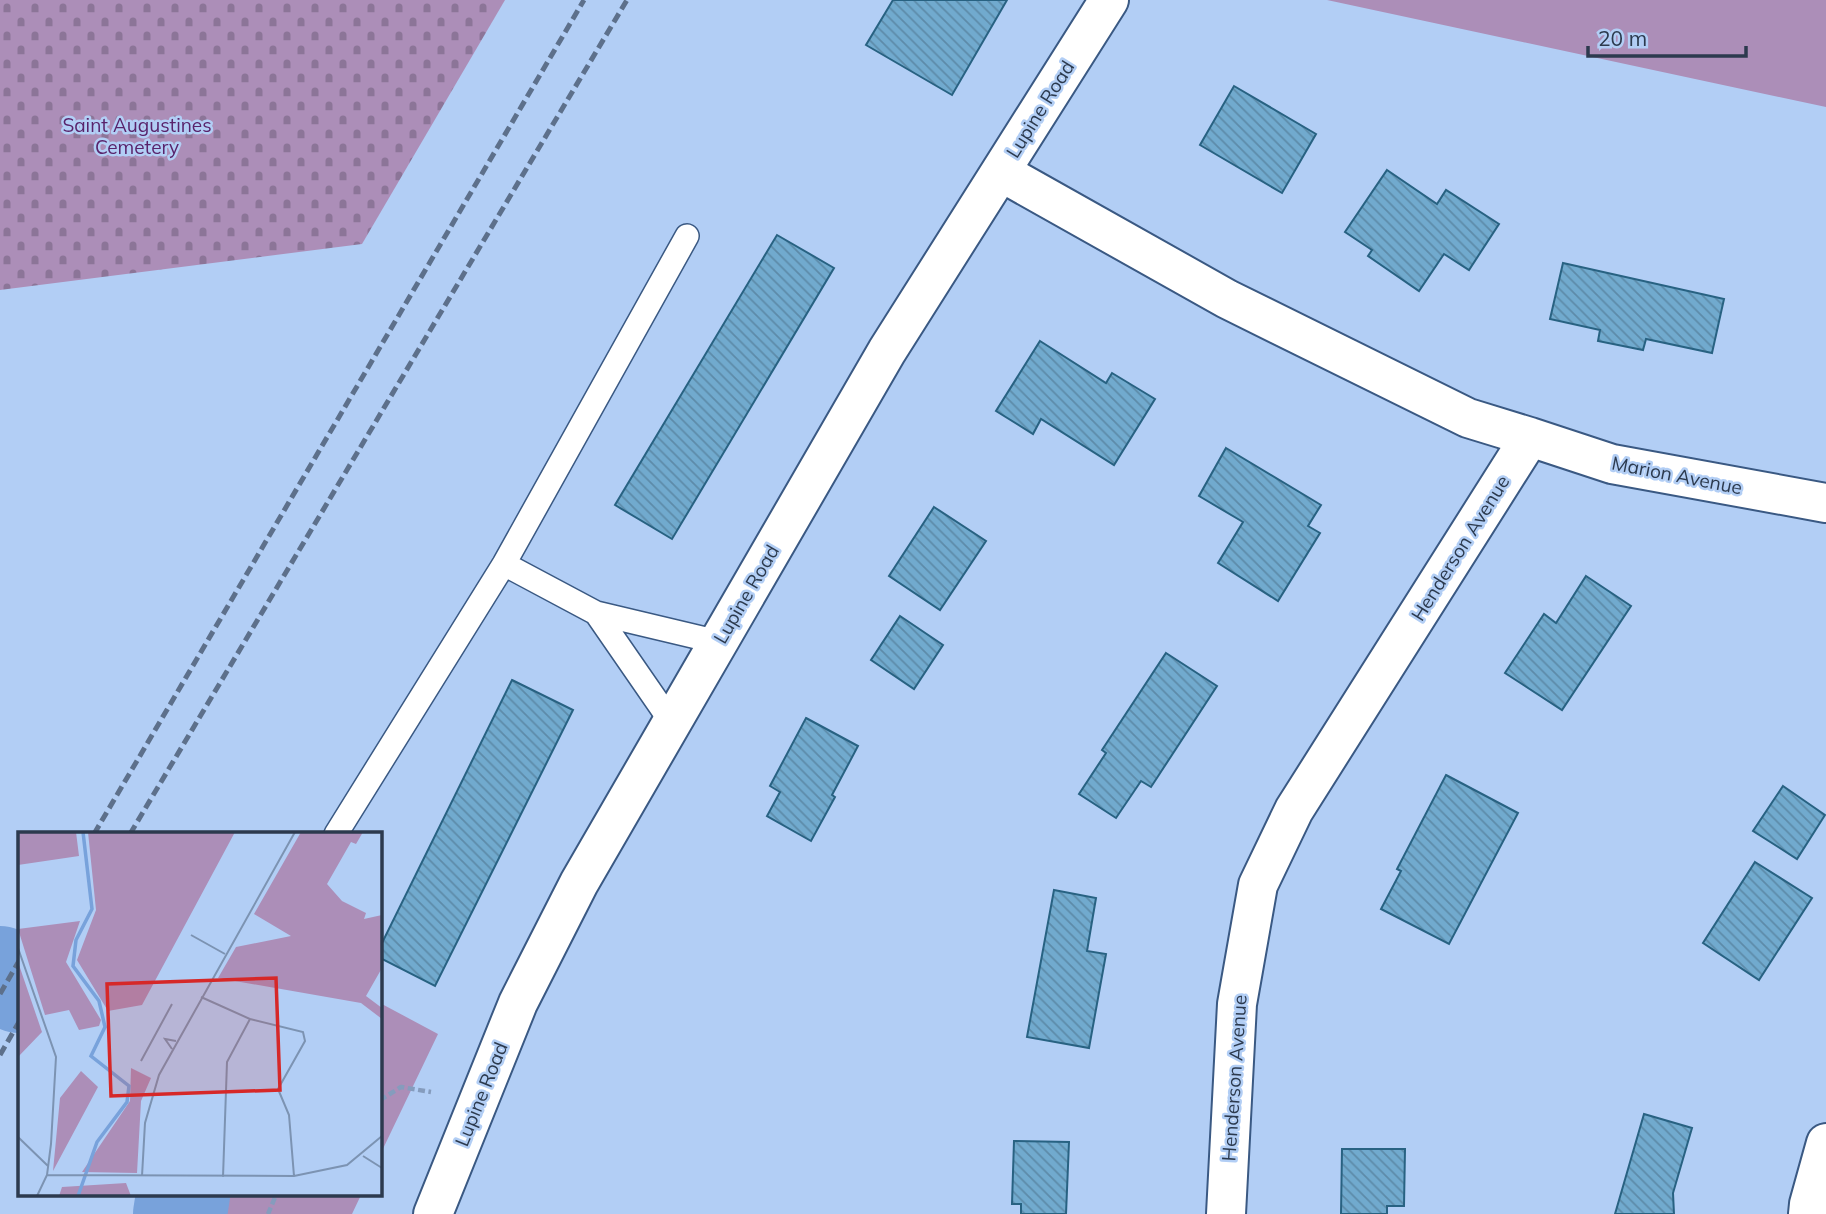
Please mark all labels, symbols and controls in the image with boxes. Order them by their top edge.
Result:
scale bar [1588,14,1745,58]
text: 20 m [1598,25,1647,51]
street label: Lupine Road [1001,56,1079,162]
park label: Saint Augustines Cemetery [62,113,212,159]
street label: Marion Avenue [1610,451,1744,499]
street label: Henderson Avenue [1406,471,1514,625]
street label: Lupine Road [708,540,784,648]
inset map [18,832,382,1196]
street label: Henderson Avenue [1216,994,1252,1162]
street label: Lupine Road [449,1038,513,1150]

